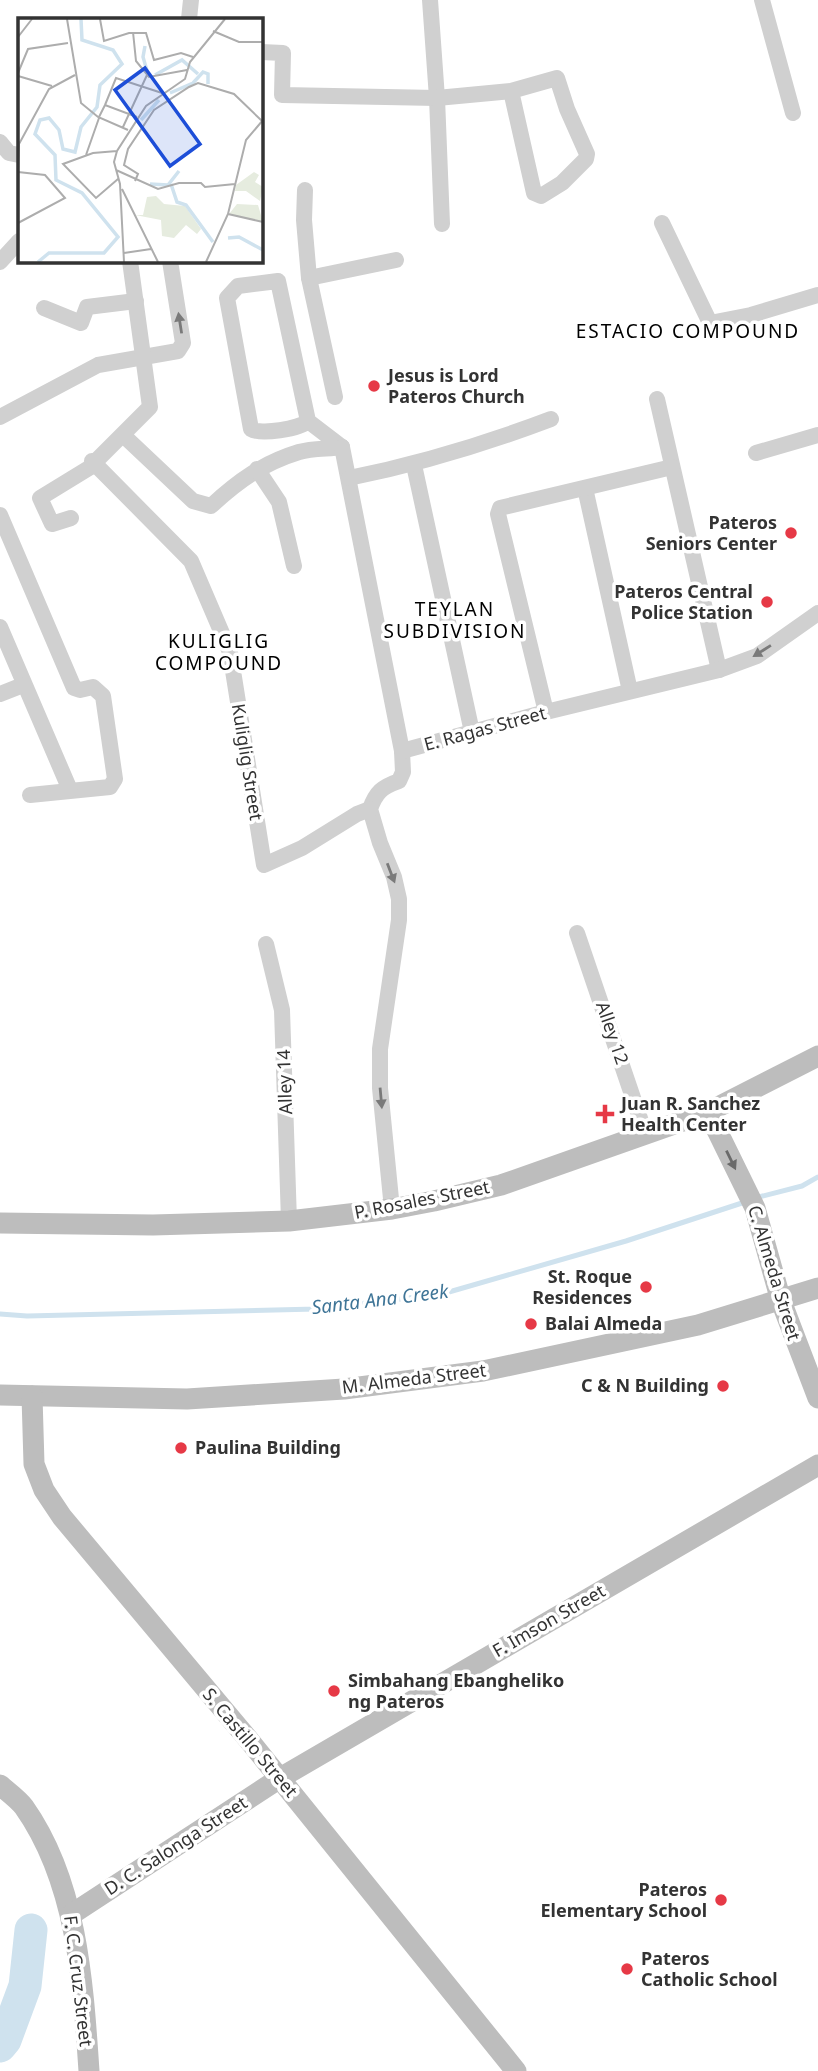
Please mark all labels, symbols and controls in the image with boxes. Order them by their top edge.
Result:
inset map [18,18,262,262]
one-way arrow [174,312,185,334]
district label: ESTACIO COMPOUND [576,318,800,344]
place label: Jesus is Lord Pateros Church [386,363,525,408]
marker: Jesus is Lord Pateros Church [366,378,382,394]
place label: Pateros Seniors Center [646,510,777,555]
marker: Pateros Seniors Center [783,525,799,541]
place label: Pateros Central Police Station [614,579,753,624]
marker: Pateros Central Police Station [759,594,775,610]
district label: TEYLAN SUBDIVISION [384,596,526,644]
district label: KULIGLIG COMPOUND [155,628,283,676]
one-way arrow [752,645,772,658]
street label: E. Ragas Street [421,700,549,756]
street label: Kuliglig Street [227,702,269,822]
one-way arrow [386,863,397,884]
street label: Alley 12 [591,998,635,1067]
street label: Alley 14 [271,1049,297,1115]
one-way arrow [376,1087,387,1109]
place label: Juan R. Sanchez Health Center [619,1091,760,1136]
marker: Juan R. Sanchez Health Center [595,1104,615,1124]
one-way arrow [726,1150,737,1170]
street label: P. Rosales Street [352,1174,492,1224]
street label: C. Almeda Street [743,1202,807,1344]
place label: St. Roque Residences [532,1264,632,1309]
water label: Santa Ana Creek [310,1278,450,1320]
marker: St. Roque Residences [638,1279,654,1295]
place label: Balai Almeda [545,1311,662,1335]
marker: Balai Almeda [523,1316,539,1332]
street label: M. Almeda Street [340,1357,488,1399]
place label: C & N Building [581,1373,709,1397]
marker: C & N Building [715,1378,731,1394]
place label: Paulina Building [195,1435,341,1459]
marker: Paulina Building [173,1440,189,1456]
street label: F. Imson Street [488,1578,610,1662]
place label: Simbahang Ebangheliko ng Pateros [348,1668,564,1713]
street label: S. Castillo Street [198,1683,304,1802]
marker: Simbahang Ebangheliko ng Pateros [326,1683,342,1699]
street label: D. C. Salonga Street [100,1790,252,1900]
place label: Pateros Elementary School [540,1877,707,1922]
marker: Pateros Elementary School [713,1892,729,1908]
street label: F. C. Cruz Street [59,1914,99,2048]
place label: Pateros Catholic School [641,1946,778,1991]
marker: Pateros Catholic School [619,1961,635,1977]

